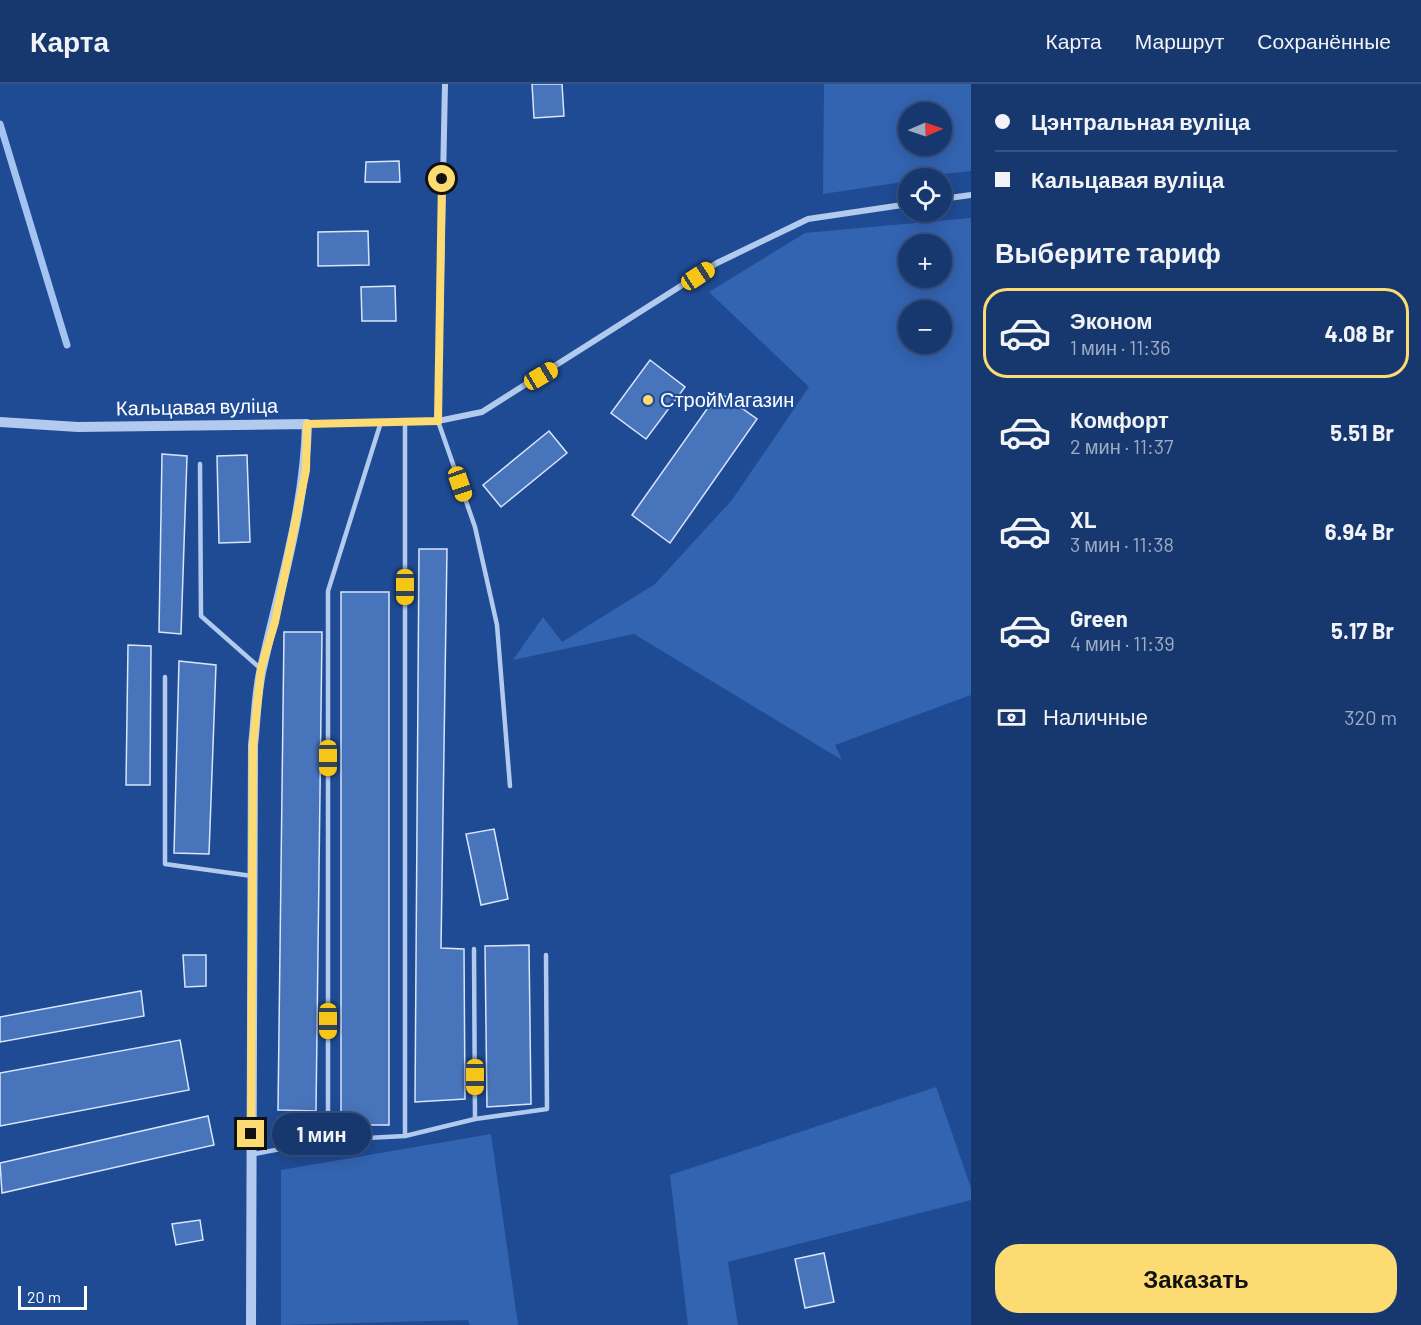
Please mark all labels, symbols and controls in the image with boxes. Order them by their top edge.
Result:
text: Карта [30,24,109,58]
text: Карта [1046,28,1102,53]
text: Маршрут [1135,28,1224,53]
text: Сохранённые [1257,28,1391,53]
north arrow [898,102,952,156]
map controls [898,102,952,354]
text: Цэнтральная вуліца [1031,108,1250,134]
route start [428,165,455,192]
text: Кальцавая вуліца [1031,166,1224,192]
button: locate [898,168,952,222]
button: + [898,234,952,288]
text: Выберите тариф [995,236,1221,268]
car [678,259,718,293]
button: − [898,300,952,354]
icon: car [998,306,1052,360]
text: Эконом [1070,307,1153,333]
text: 4.08 Br [1324,320,1394,346]
text: 1 мин · 11:36 [1070,335,1171,359]
car [521,359,561,393]
place label: СтройМагазин [660,387,794,411]
street label: Кальцавая вуліца [116,393,279,419]
marker: СтройМагазин [641,393,655,407]
icon: car [998,405,1052,459]
text: Комфорт [1070,406,1169,432]
text: 5.51 Br [1330,419,1394,445]
text: 2 мин · 11:37 [1070,434,1174,458]
car [446,464,474,504]
icon: car [998,504,1052,558]
text: XL [1070,506,1096,532]
text: 6.94 Br [1325,518,1394,544]
text: 3 мин · 11:38 [1070,532,1174,556]
car [396,569,414,605]
icon: car [998,603,1052,657]
text: Green [1070,605,1128,631]
text: 5.17 Br [1331,617,1394,643]
text: 4 мин · 11:39 [1070,631,1175,655]
icon: cash [995,701,1028,734]
text: Наличные [1043,703,1148,729]
text: 320 m [1344,705,1397,729]
car [319,740,337,776]
car [319,1003,337,1039]
car [466,1059,484,1095]
callout: 1 мин [272,1113,371,1155]
route end [237,1120,264,1147]
text: 1 мин [296,1122,347,1146]
button: Заказать [995,1244,1397,1313]
scale bar [18,1283,87,1310]
text: 20 m [27,1287,61,1306]

